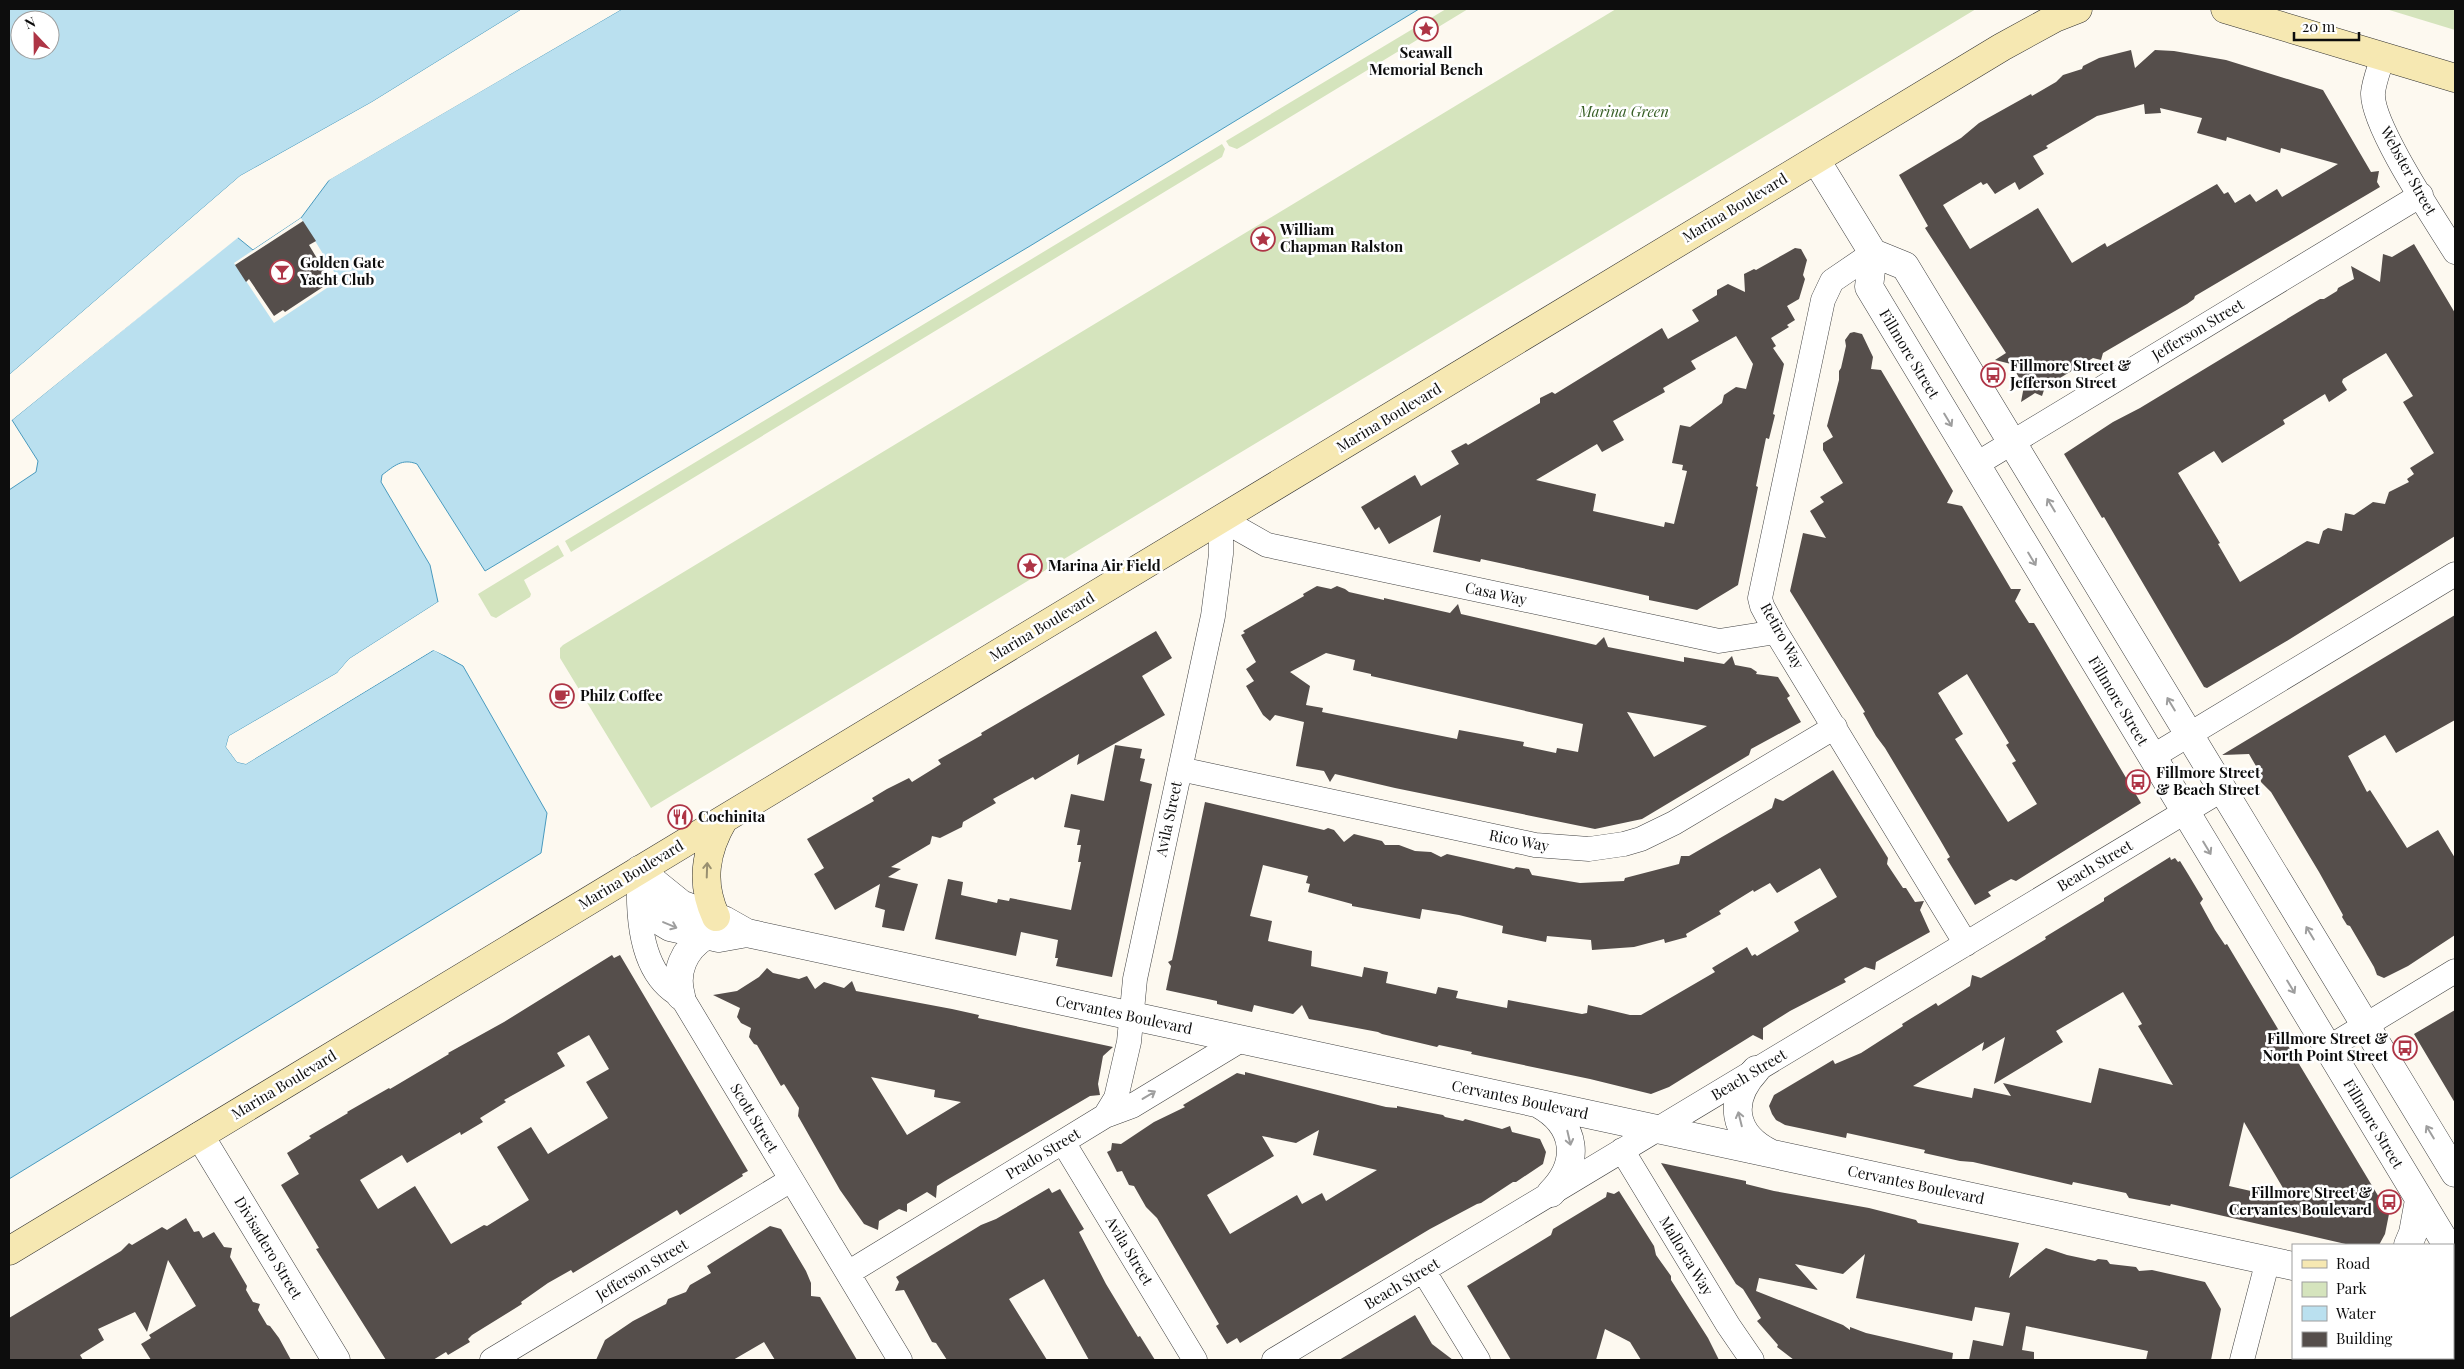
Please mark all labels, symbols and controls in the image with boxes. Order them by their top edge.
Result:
north arrow [10,10,60,60]
scale bar [2294,10,2359,42]
text: N [22,12,38,33]
place icon: Seawall Memorial Bench [1413,16,1439,42]
text: 20 m [2302,16,2336,36]
place label: Seawall Memorial Bench [1369,42,1483,79]
park label: Marina Green [1578,101,1669,121]
street label: Webster Street [2376,122,2442,219]
street label: Marina Boulevard [1678,168,1791,246]
place label: William Chapman Ralston [1279,219,1404,256]
place icon: William Chapman Ralston [1250,226,1276,252]
place label: Golden Gate Yacht Club [299,252,385,289]
bar icon: Golden Gate Yacht Club [269,259,295,285]
street label: Jefferson Street [2147,293,2248,365]
street label: Fillmore Street [1875,305,1945,403]
place label: Fillmore Street & Jefferson Street [2009,355,2132,392]
bus stop icon: Fillmore Street & Jefferson Street [1980,362,2006,388]
street label: Marina Boulevard [1332,378,1445,456]
one-way arrow [1944,413,1954,427]
one-way arrow [2046,498,2056,512]
one-way arrow [2028,552,2038,566]
place icon: Marina Air Field [1017,553,1043,579]
place label: Marina Air Field [1048,555,1161,575]
street label: Casa Way [1463,577,1529,609]
street label: Marina Boulevard [985,587,1098,665]
street label: Retiro Way [1757,599,1809,672]
street label: Fillmore Street [2084,652,2154,750]
cafe icon: Philz Coffee [549,683,575,709]
place label: Philz Coffee [580,685,663,705]
one-way arrow [2166,697,2176,711]
place label: Fillmore Street & Beach Street [2156,762,2261,799]
bus stop icon: Fillmore Street & Beach Street [2125,769,2151,795]
street label: Avila Street [1150,778,1186,859]
restaurant icon: Cochinita [667,804,693,830]
place label: Cochinita [698,806,766,826]
street label: Rico Way [1488,824,1551,856]
street label: Beach Street [2053,834,2136,895]
street label: Marina Boulevard [574,835,687,913]
one-way arrow [2202,841,2212,855]
one-way arrow [702,863,711,879]
one-way arrow [662,921,677,931]
one-way arrow [2304,926,2314,940]
one-way arrow [2286,980,2296,994]
street label: Cervantes Boulevard [1054,990,1195,1038]
place label: Fillmore Street & North Point Street [2262,1028,2389,1065]
bus stop icon: Fillmore Street & North Point Street [2392,1035,2418,1061]
street label: Beach Street [1707,1043,1790,1104]
street label: Marina Boulevard [227,1045,340,1123]
street label: Cervantes Boulevard [1450,1075,1591,1123]
street label: Fillmore Street [2339,1075,2409,1173]
street label: Scott Street [726,1079,784,1156]
one-way arrow [1142,1090,1156,1100]
one-way arrow [1735,1112,1744,1128]
street label: Prado Street [1001,1123,1084,1183]
one-way arrow [2424,1125,2434,1139]
one-way arrow [1564,1130,1574,1146]
street label: Cervantes Boulevard [1846,1160,1987,1208]
place label: Fillmore Street & Cervantes Boulevard [2229,1182,2373,1219]
bus stop icon: Fillmore Street & Cervantes Boulevard [2376,1189,2402,1215]
street label: Divisadero Street [230,1193,308,1303]
street label: Avila Street [1101,1212,1159,1289]
street label: Mallorca Way [1655,1212,1719,1299]
street label: Jefferson Street [591,1233,692,1305]
legend [2292,1244,2454,1359]
street label: Beach Street [1360,1252,1443,1313]
text: Road [2336,1253,2370,1273]
text: Park [2336,1278,2368,1298]
text: Water [2335,1303,2376,1323]
text: Building [2336,1328,2393,1348]

